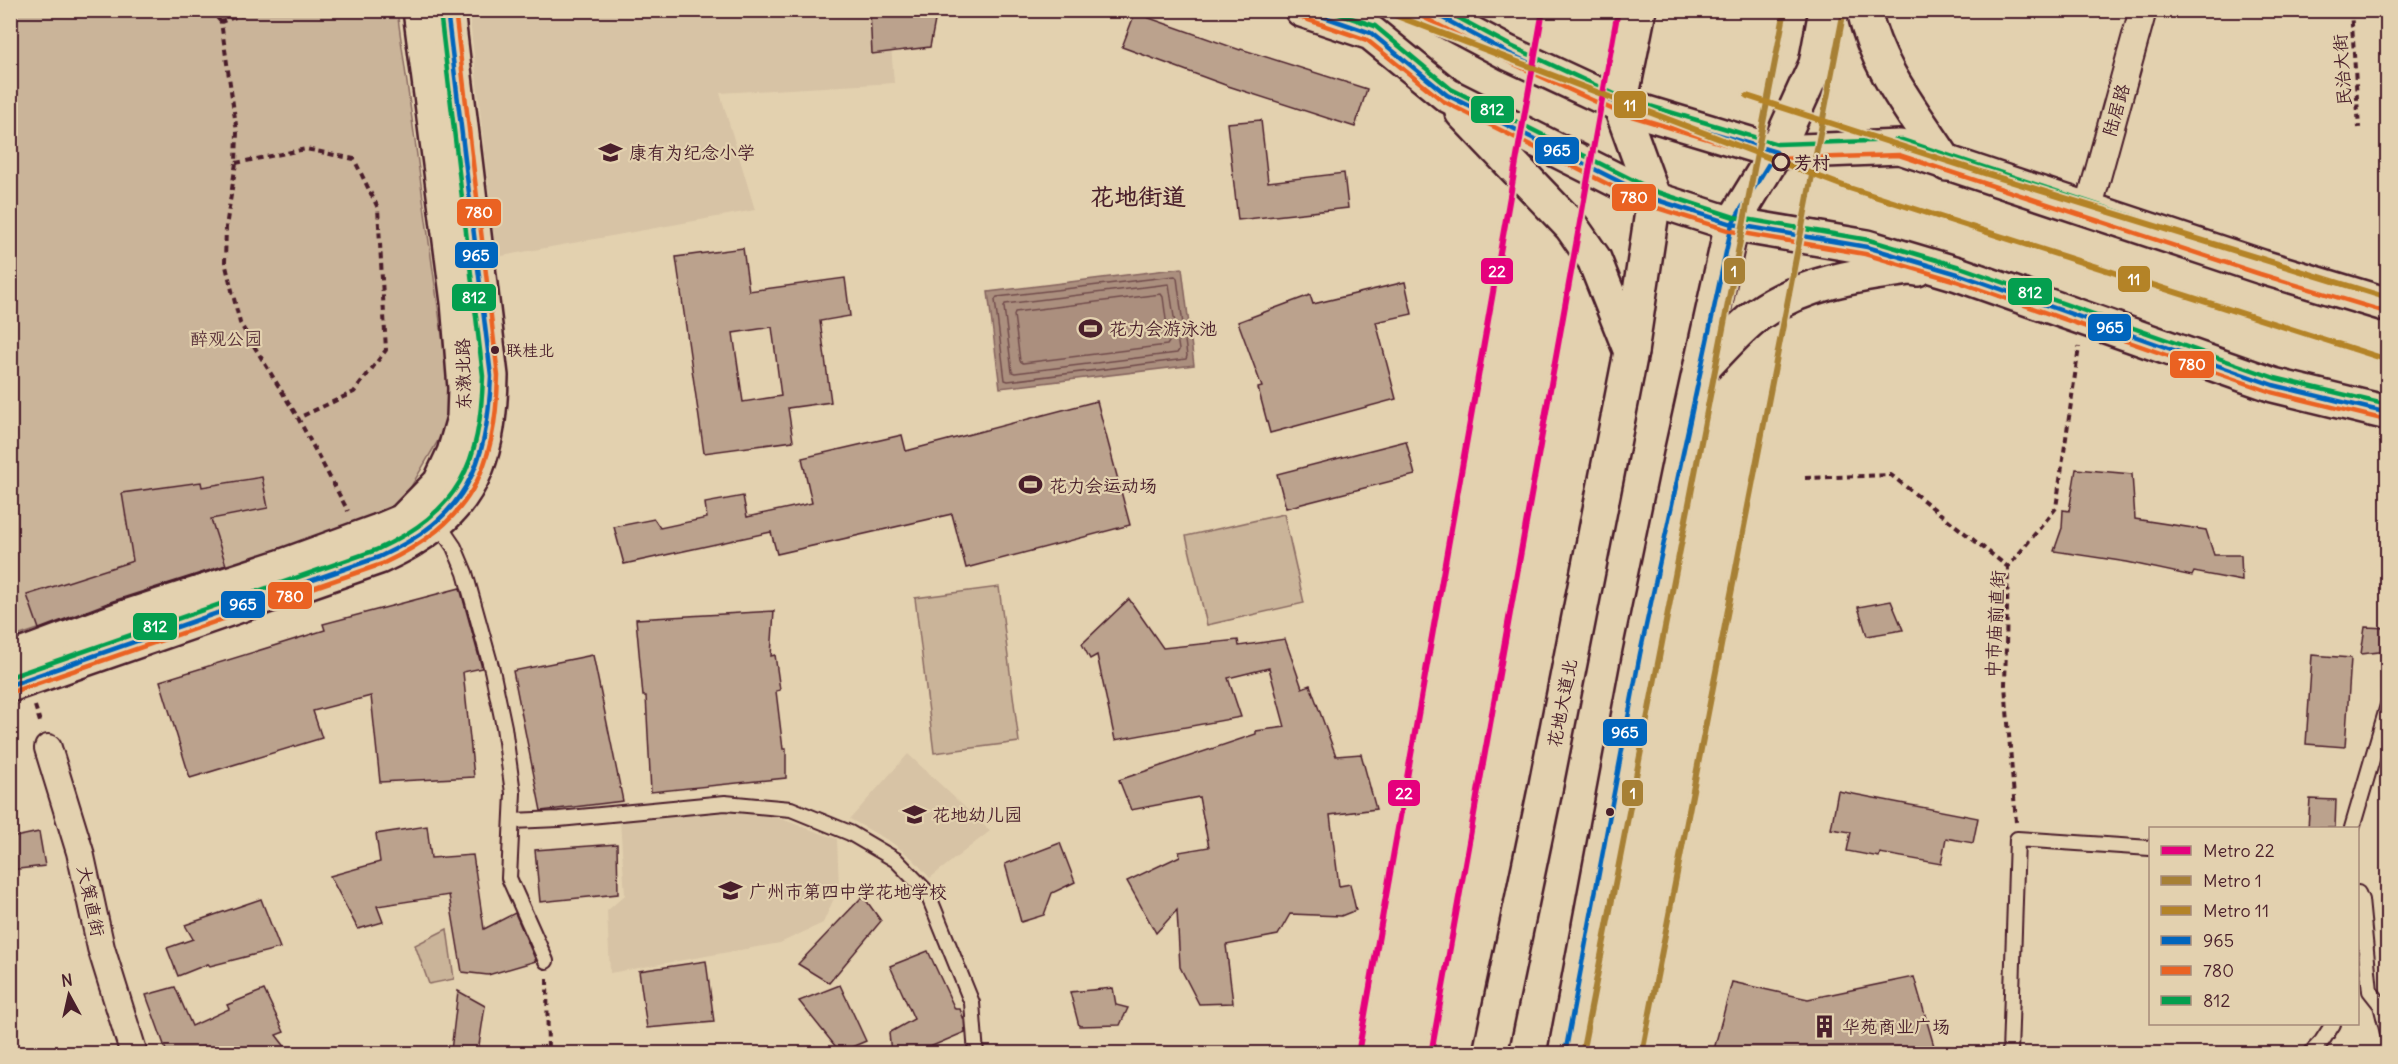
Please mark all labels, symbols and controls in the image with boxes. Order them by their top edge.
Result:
street label: 民治大街 [2328,33,2356,107]
street label: 陆居路 [2098,81,2134,139]
line badge: 11 [1613,90,1647,119]
line badge: 812 [1470,95,1515,124]
text: 11 [1624,95,1636,115]
text: 812 [1480,99,1504,119]
line badge: 965 [1534,136,1580,165]
school or university icon: 康有为纪念小学 [598,139,624,165]
text: 965 [1543,140,1571,160]
place label: 康有为纪念小学 [629,141,755,164]
place label: 芳村 [1794,151,1830,174]
marker: 芳村 [1772,153,1790,171]
district label: 花地街道 [1090,181,1186,211]
line badge: 780 [1611,183,1657,212]
text: 780 [1620,187,1648,207]
line badge: 780 [456,198,502,227]
text: 780 [465,202,493,222]
line badge: 965 [454,241,499,269]
text: 965 [462,245,490,265]
line badge: 22 [1480,257,1514,285]
line badge: 1 [1723,257,1746,285]
text: 22 [1488,261,1506,281]
text: 1 [1731,261,1737,281]
line badge: 11 [2117,265,2151,293]
text: 11 [2128,269,2140,289]
line badge: 812 [2007,277,2053,306]
text: 812 [2018,282,2042,302]
line badge: 812 [451,283,497,312]
text: 812 [462,287,486,307]
line badge: 965 [2087,313,2132,342]
sports icon: 花力会游泳池 [1078,315,1104,341]
place label: 花力会游泳池 [1109,317,1217,340]
text: 965 [2096,317,2124,337]
park label: 醉观公园 [190,327,262,350]
street label: 东漖北路 [451,338,475,410]
place label: 联桂北 [506,340,554,360]
marker: 联桂北 [489,344,501,356]
line badge: 780 [2169,350,2215,379]
text: 780 [2178,354,2206,374]
sports icon: 花力会运动场 [1018,472,1044,498]
place label: 花力会运动场 [1049,474,1157,497]
street label: 中市庙前直街 [1981,569,2009,679]
line badge: 780 [267,581,313,610]
text: 780 [276,586,304,606]
line badge: 965 [220,590,266,619]
text: 965 [229,594,257,614]
line badge: 812 [132,612,178,641]
text: 812 [143,616,167,636]
street label: 花地大道北 [1542,657,1582,749]
line badge: 965 [1602,718,1648,747]
text: 965 [1611,722,1639,742]
line badge: 22 [1387,779,1421,807]
line badge: 1 [1621,779,1644,807]
text: 22 [1395,783,1413,803]
text: 1 [1630,783,1636,803]
school or university icon: 花地幼儿园 [901,801,927,827]
place label: 花地幼儿园 [932,803,1022,826]
unlabelled marker [1604,806,1616,818]
legend [2149,827,2359,1025]
text: Metro 22 [2203,839,2275,862]
street label: 大策直街 [72,863,110,939]
text: Metro 1 [2203,869,2262,892]
school or university icon: 广州市第四中学花地学校 [718,878,744,904]
place label: 广州市第四中学花地学校 [749,880,947,903]
text: Metro 11 [2203,899,2269,922]
text: 965 [2203,929,2234,952]
text: 780 [2203,959,2234,982]
north arrow [39,965,99,1025]
text: N [60,969,74,991]
text: 812 [2203,989,2231,1012]
building icon: 华苑商业广场 [1811,1013,1837,1039]
place label: 华苑商业广场 [1842,1015,1950,1038]

